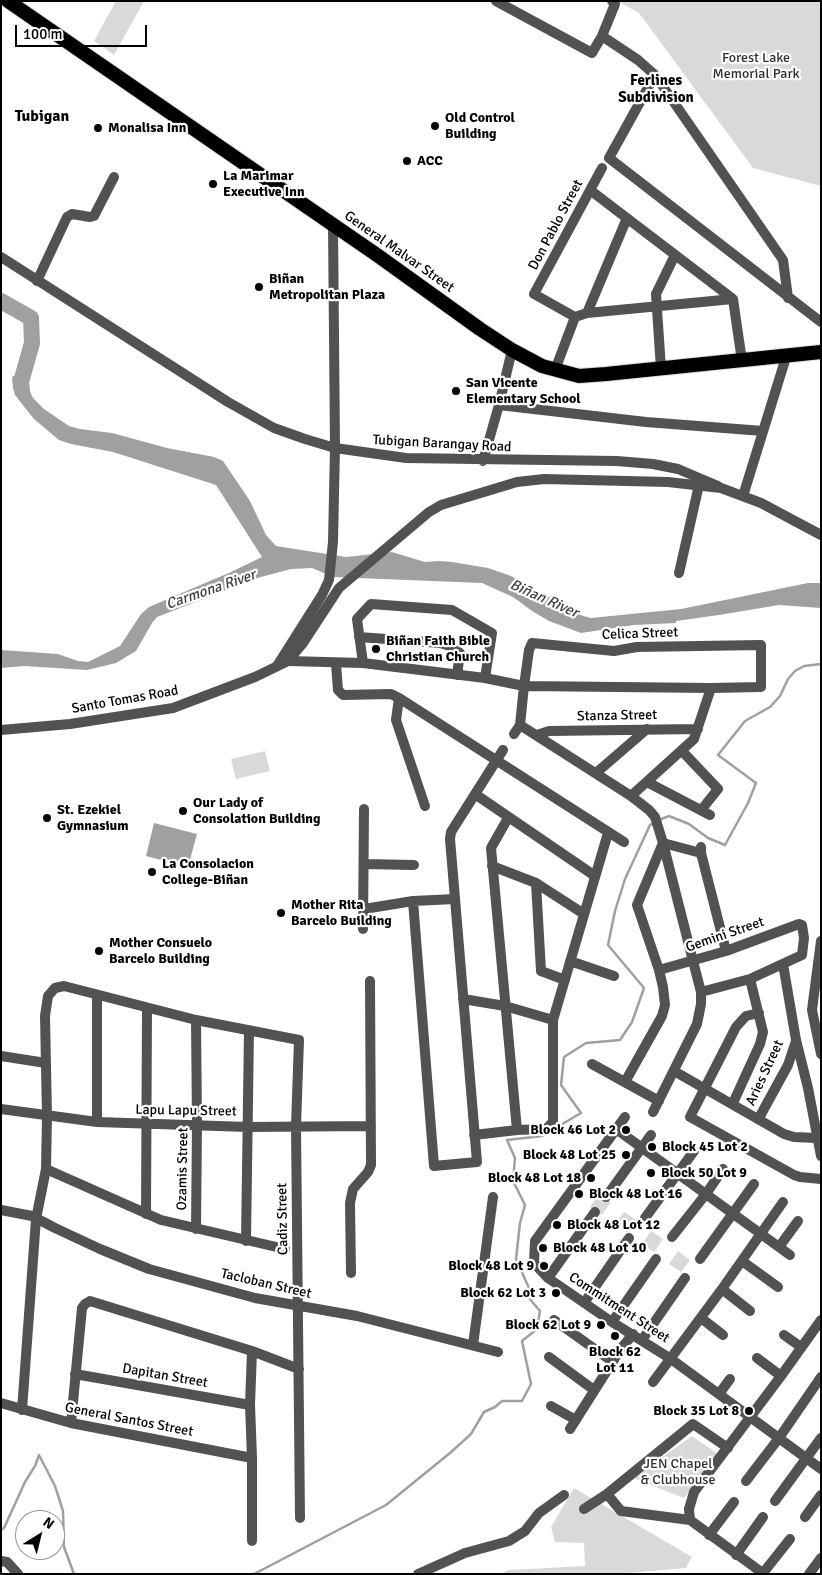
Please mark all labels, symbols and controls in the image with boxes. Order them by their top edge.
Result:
scale bar [18,15,150,47]
text: 100 m [23,25,63,43]
park label: Forest Lake Memorial Park [712,50,800,82]
district label: Ferlines Subdivision [618,72,694,107]
district label: Tubigan [15,107,69,127]
place label: Old Control Building [445,110,515,142]
place label: Monalisa Inn [108,120,186,136]
marker: Old Control Building [429,120,441,132]
marker: Monalisa Inn [92,122,104,134]
place label: ACC [417,153,443,169]
marker: ACC [401,155,413,167]
place label: La Marimar Executive Inn [223,168,305,200]
street label: Don Pablo Street [525,177,587,273]
marker: La Marimar Executive Inn [207,178,219,190]
street label: General Malvar Street [341,208,457,296]
place label: Biñan Metropolitan Plaza [269,271,385,304]
marker: Biñan Metropolitan Plaza [253,281,265,293]
place label: San Vicente Elementary School [466,375,581,408]
marker: San Vicente Elementary School [450,385,462,397]
street label: Tubigan Barangay Road [372,432,512,456]
water label: Carmona River [164,566,258,614]
water label: Biñan River [507,576,581,622]
street label: Celica Street [602,624,678,644]
place label: Biñan Faith Bible Christian Church [386,633,490,666]
marker: Biñan Faith Bible Christian Church [370,643,382,655]
street label: Santo Tomas Road [70,682,180,718]
street label: Stanza Street [577,707,657,725]
place label: Our Lady of Consolation Building [193,795,321,828]
place label: St. Ezekiel Gymnasium [57,802,129,834]
marker: Our Lady of Consolation Building [177,805,189,817]
marker: St. Ezekiel Gymnasium [41,812,53,824]
place label: La Consolacion College-Biñan [162,856,254,889]
marker: La Consolacion College-Biñan [146,866,158,878]
place label: Mother Rita Barcelo Building [291,897,392,930]
marker: Mother Rita Barcelo Building [275,907,287,919]
street label: Gemini Street [684,914,766,956]
place label: Mother Consuelo Barcelo Building [109,935,212,968]
marker: Mother Consuelo Barcelo Building [93,945,105,957]
street label: Aries Street [743,1038,787,1108]
street label: Lapu Lapu Street [135,1102,237,1120]
place label: Block 46 Lot 2 [530,1122,616,1138]
marker: Block 46 Lot 2 [620,1124,632,1136]
street label: Ozamis Street [174,1127,192,1211]
place label: Block 45 Lot 2 [662,1139,748,1155]
marker: Block 45 Lot 2 [646,1141,658,1153]
place label: Block 48 Lot 25 [523,1147,616,1163]
marker: Block 48 Lot 25 [620,1149,632,1161]
place label: Block 50 Lot 9 [661,1165,747,1181]
marker: Block 50 Lot 9 [645,1167,657,1179]
place label: Block 48 Lot 18 [488,1170,581,1186]
marker: Block 48 Lot 18 [585,1172,597,1184]
street label: Cadiz Street [274,1183,292,1255]
place label: Block 48 Lot 16 [589,1186,682,1202]
marker: Block 48 Lot 16 [573,1188,585,1200]
place label: Block 48 Lot 12 [567,1217,660,1233]
marker: Block 48 Lot 12 [551,1219,563,1231]
place label: Block 48 Lot 10 [553,1240,646,1256]
marker: Block 48 Lot 10 [537,1242,549,1254]
place label: Block 48 Lot 9 [448,1258,534,1274]
marker: Block 48 Lot 9 [538,1260,550,1272]
street label: Tacloban Street [219,1265,313,1303]
street label: Commitment Street [565,1269,673,1347]
place label: Block 62 Lot 3 [460,1285,546,1301]
marker: Block 62 Lot 3 [550,1287,562,1299]
place label: Block 62 Lot 9 [505,1317,591,1333]
marker: Block 62 Lot 9 [595,1319,607,1331]
marker: Block 62 Lot 11 [609,1330,621,1342]
place label: Block 62 Lot 11 [589,1344,641,1376]
street label: Dapitan Street [121,1360,209,1392]
street label: General Santos Street [63,1399,195,1441]
place label: Block 35 Lot 8 [653,1403,739,1419]
marker: Block 35 Lot 8 [743,1405,755,1417]
park label: JEN Chapel & Clubhouse [641,1456,715,1488]
north arrow [15,1510,65,1560]
text: N [40,1514,57,1533]

